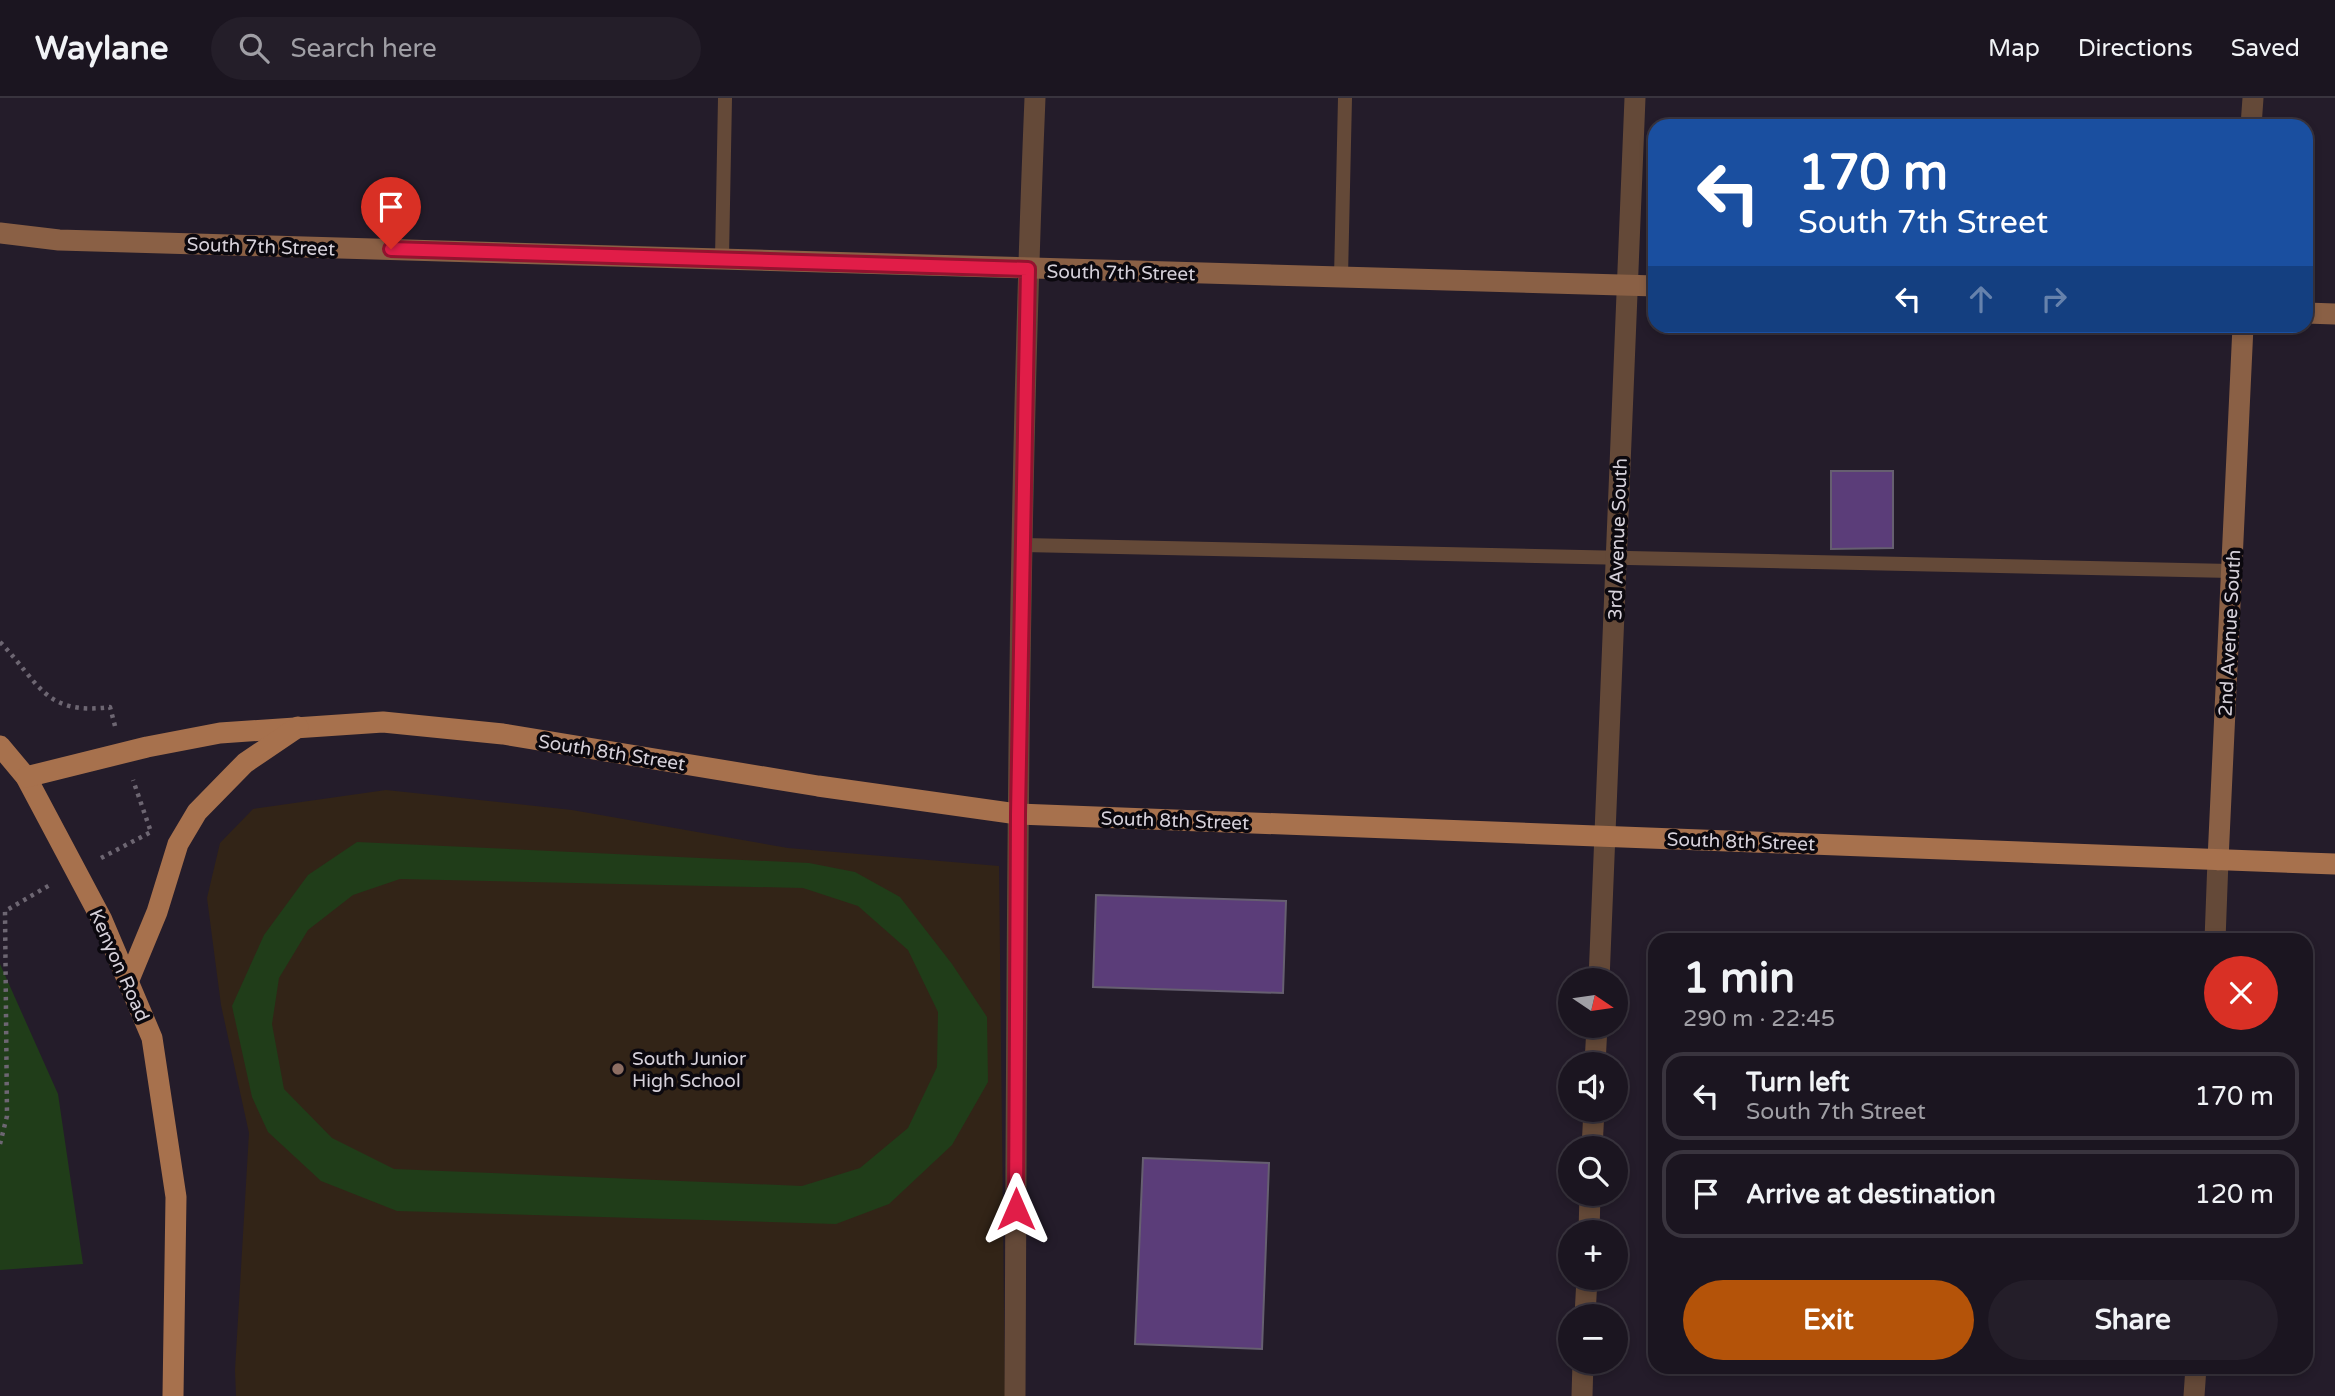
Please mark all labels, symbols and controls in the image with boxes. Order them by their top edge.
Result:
search box [211,17,701,80]
text: Waylane [35,29,169,68]
icon: search [235,29,273,67]
text: Search here [291,33,437,64]
text: Map [1988,34,2040,63]
text: Directions [2078,34,2193,63]
text: Saved [2231,34,2300,63]
text: 170 m [1798,144,1948,203]
icon: left [1683,147,1774,238]
pin [361,177,421,249]
icon: arrive [372,188,410,226]
text: South 7th Street [1798,204,2048,242]
street label: South 7th Street [186,233,336,261]
street label: South 7th Street [1046,261,1195,285]
icon: left [1889,280,1927,318]
icon: ahead [1962,280,2000,318]
icon: right [2035,280,2073,318]
street label: 3rd Avenue South [1604,457,1632,621]
street label: 2nd Avenue South [2215,549,2245,717]
street label: South 8th Street [537,730,687,775]
street label: South 8th Street [1100,807,1250,835]
street label: South 8th Street [1666,828,1816,856]
street label: Kenyon Road [84,906,154,1025]
text: 1 min [1683,953,1795,1004]
button: close [2204,956,2278,1030]
north arrow [1558,968,1628,1038]
map controls [1558,968,1628,1374]
text: 290 m · 22:45 [1683,1005,1835,1033]
place label: South Junior High School [632,1048,747,1092]
button: sound [1558,1052,1628,1122]
marker: South Junior High School [610,1061,626,1077]
text: Turn left [1746,1067,1849,1098]
icon: left [1687,1077,1725,1115]
text: 170 m [2194,1081,2274,1112]
text: South 7th Street [1746,1098,1926,1126]
button: search [1558,1136,1628,1206]
position arrow [979,1172,1053,1246]
icon: arrive [1687,1175,1725,1213]
text: Arrive at destination [1746,1179,1996,1210]
text: 120 m [2194,1179,2274,1210]
button: + [1558,1220,1628,1290]
button: Exit [1683,1280,1974,1360]
button: Share [1988,1280,2278,1360]
button: − [1558,1304,1628,1374]

